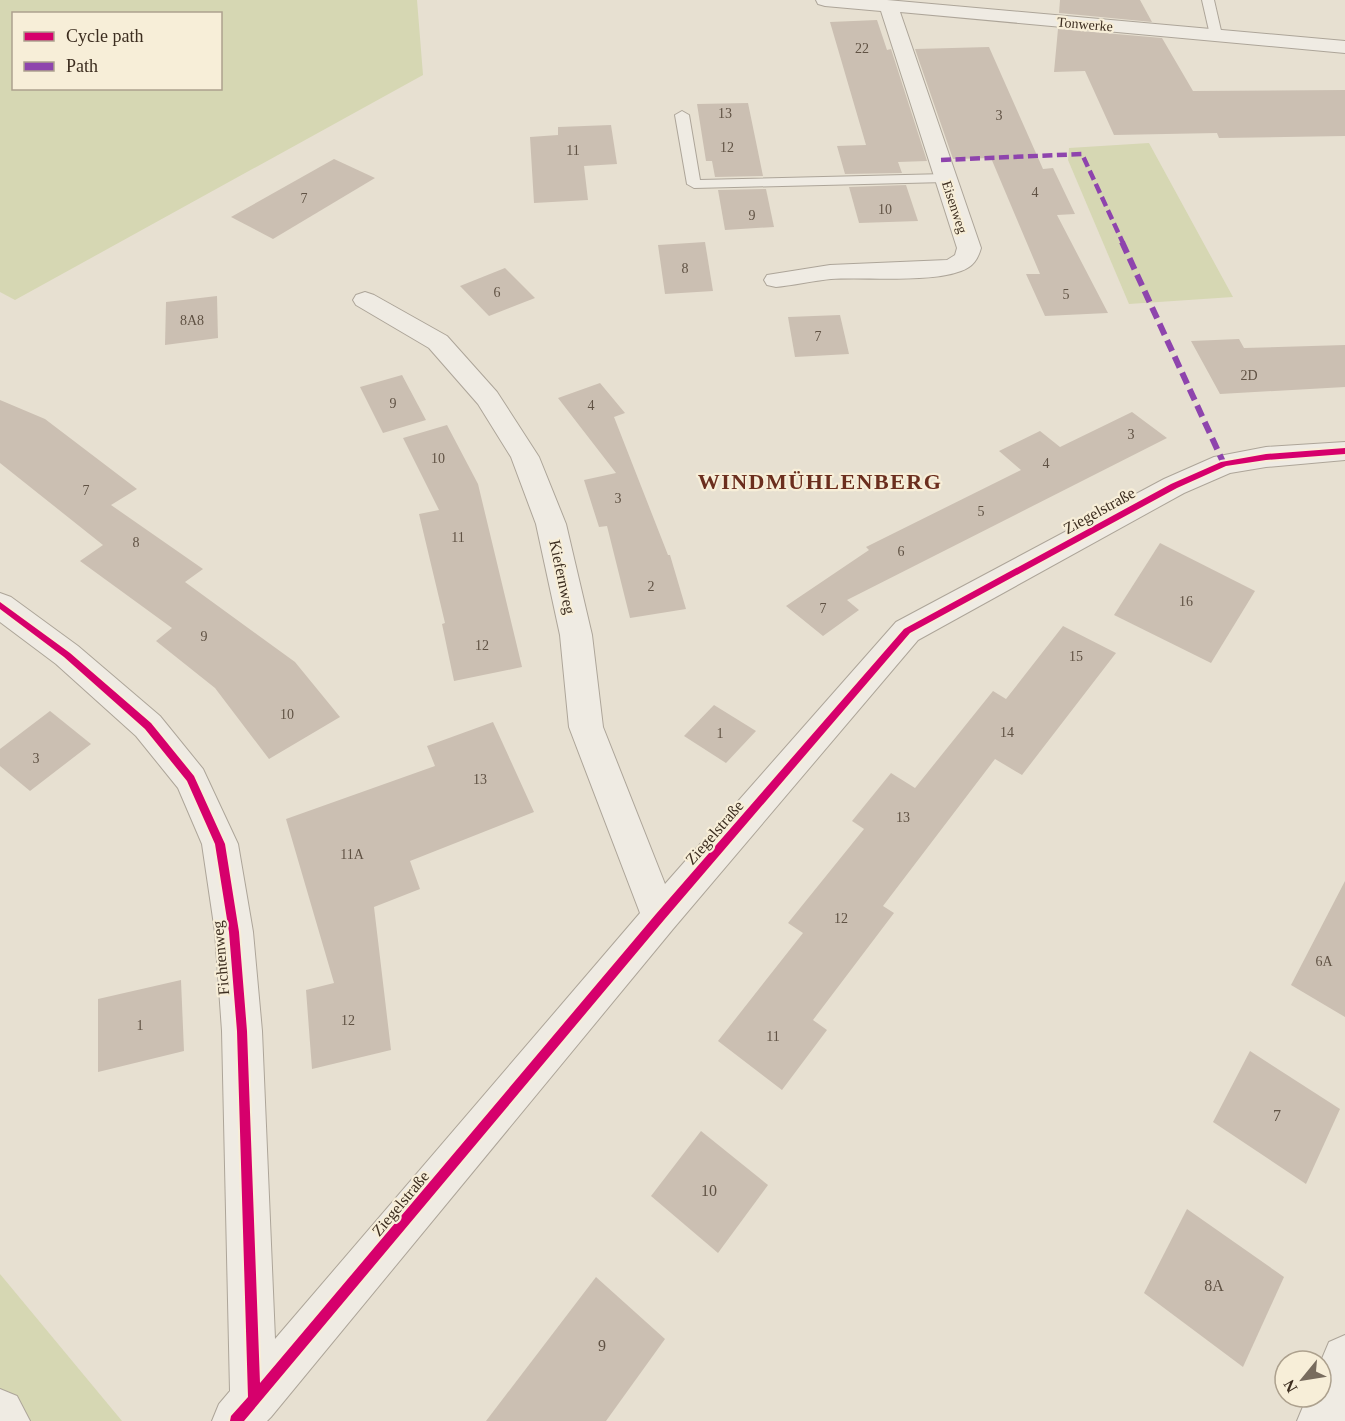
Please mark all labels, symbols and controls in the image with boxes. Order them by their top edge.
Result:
legend [12,12,222,90]
street label: Tonwerke [1057,15,1113,34]
text: Cycle path [66,26,143,46]
house number: 22 [855,41,869,56]
text: Path [66,56,98,76]
house number: 13 [718,106,732,121]
house number: 3 [996,108,1003,123]
house number: 12 [720,140,734,155]
house number: 11 [566,143,580,158]
street label: Eisenweg [939,179,970,235]
house number: 4 [1032,185,1039,200]
house number: 7 [301,191,308,206]
house number: 10 [878,202,892,217]
house number: 9 [749,208,756,223]
house number: 8 [682,261,689,276]
house number: 6 [494,285,501,300]
house number: 5 [1063,287,1070,302]
house number: 8A8 [180,313,204,328]
house number: 7 [815,329,822,344]
house number: 2D [1240,368,1258,383]
house number: 9 [390,396,397,411]
house number: 4 [588,398,595,413]
house number: 3 [1128,427,1135,442]
house number: 10 [431,451,445,466]
house number: 4 [1043,456,1050,471]
district label: WINDMÜHLENBERG [698,469,942,494]
house number: 7 [83,483,90,498]
street label: Ziegelstraße [1061,484,1138,538]
house number: 3 [615,491,622,506]
house number: 5 [978,504,985,519]
house number: 11 [451,530,465,545]
house number: 8 [133,535,140,550]
street label: Kiefernweg [545,538,579,616]
house number: 6 [898,544,905,559]
house number: 2 [648,579,655,594]
house number: 16 [1179,594,1193,609]
house number: 7 [820,601,827,616]
house number: 9 [201,629,208,644]
house number: 12 [475,638,489,653]
house number: 15 [1069,649,1083,664]
house number: 10 [280,707,294,722]
house number: 14 [1000,725,1014,740]
house number: 1 [717,726,724,741]
house number: 3 [33,751,40,766]
house number: 13 [473,772,487,787]
street label: Ziegelstraße [682,797,747,868]
house number: 13 [896,810,910,825]
house number: 11A [340,847,365,862]
house number: 12 [834,911,848,926]
street label: Fichtenweg [209,920,233,996]
house number: 6A [1315,954,1333,969]
house number: 12 [341,1013,355,1028]
house number: 1 [137,1018,144,1033]
house number: 11 [766,1029,780,1044]
house number: 7 [1273,1107,1281,1124]
street label: Ziegelstraße [368,1168,433,1240]
house number: 10 [701,1182,717,1199]
house number: 8A [1204,1277,1224,1294]
house number: 9 [598,1337,606,1354]
north arrow [1273,1349,1333,1409]
text: N [1280,1377,1301,1396]

